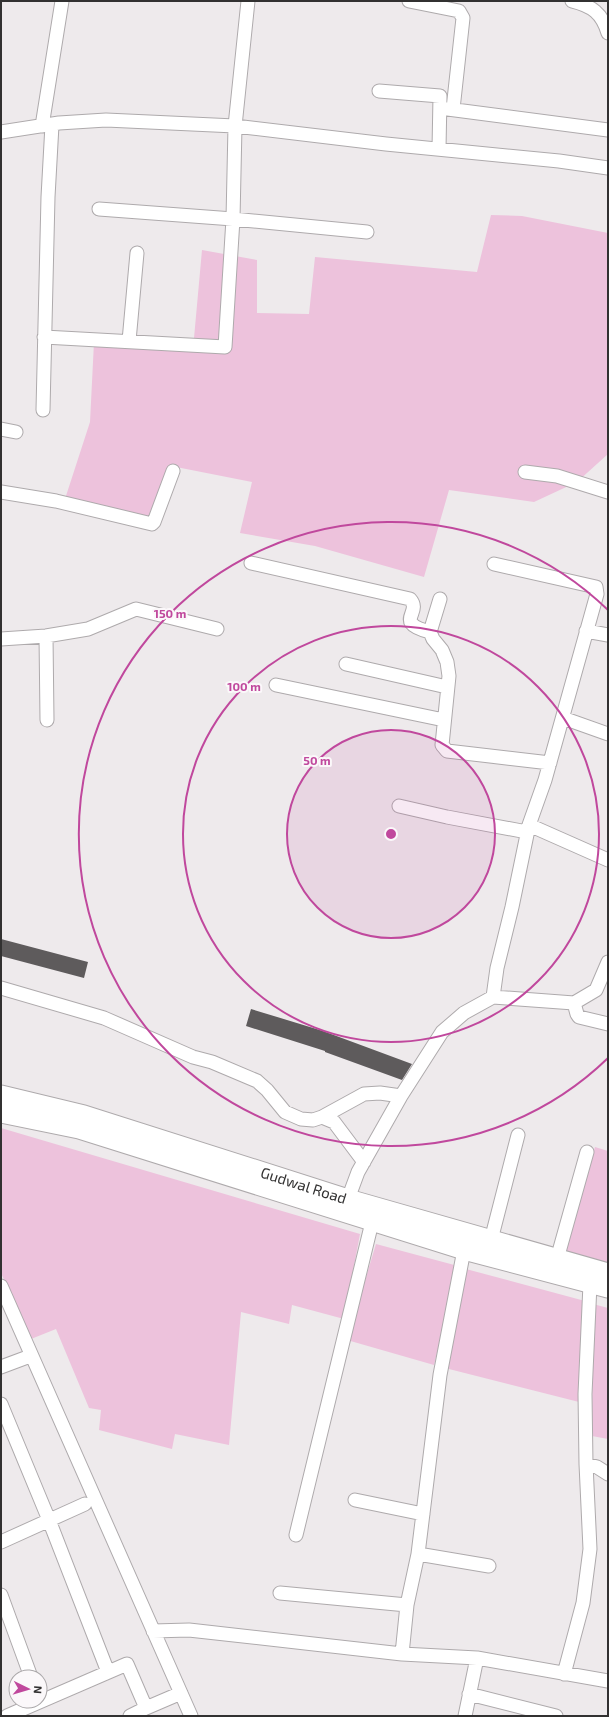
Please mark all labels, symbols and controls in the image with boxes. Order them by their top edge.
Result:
text: 150 m [154,606,186,620]
text: 100 m [227,679,261,693]
text: 50 m [303,753,331,767]
centre of rings [384,827,398,841]
street label: Gudwal Road [259,1163,349,1207]
north arrow [8,1669,48,1709]
text: N [32,1685,45,1694]

